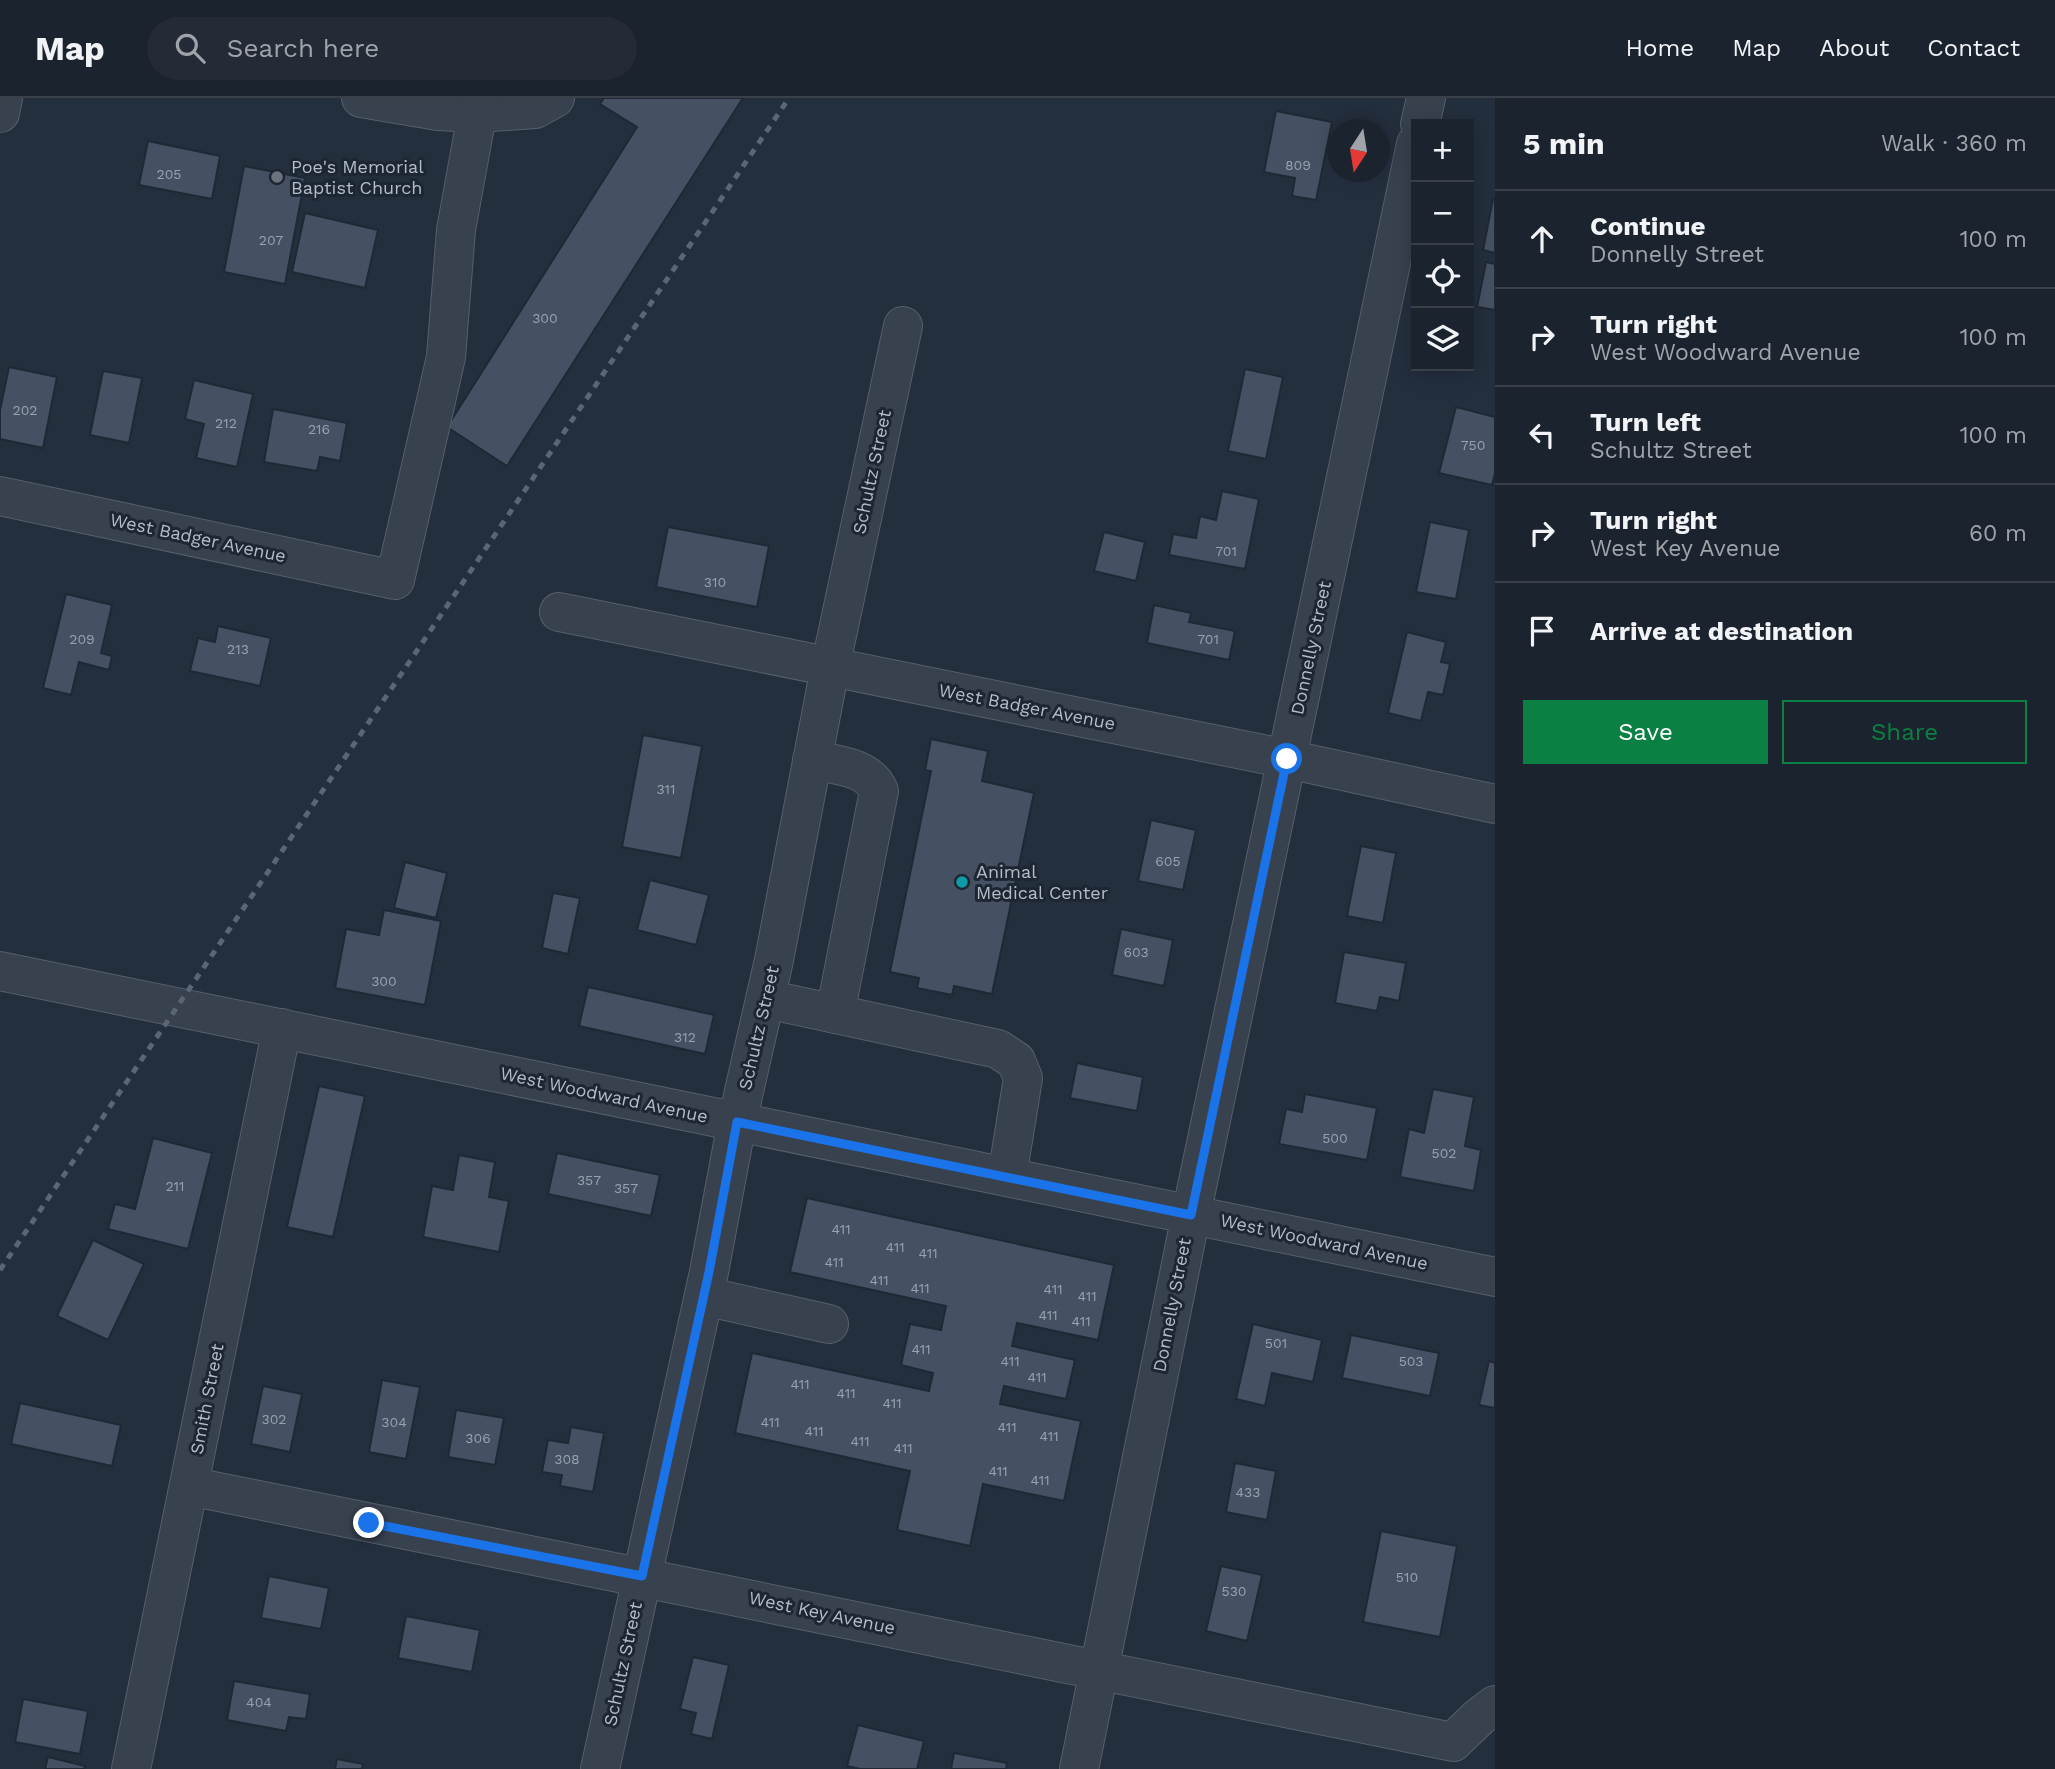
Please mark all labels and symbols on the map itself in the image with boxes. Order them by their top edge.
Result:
north arrow [1327,119,1390,182]
place label: Poe's Memorial Baptist Church [291,156,424,198]
house number: 809 [1285,157,1311,173]
house number: 205 [156,166,182,182]
marker: Poe's Memorial Baptist Church [269,169,285,185]
house number: 207 [259,232,283,248]
house number: 300 [532,310,558,326]
house number: 202 [12,402,38,418]
street label: Schultz Street [848,407,895,536]
house number: 212 [215,415,237,431]
house number: 216 [308,421,330,437]
house number: 750 [1461,437,1485,453]
street label: West Badger Avenue [108,509,288,566]
house number: 701 [1215,543,1237,559]
house number: 310 [704,574,726,590]
street label: Donnelly Street [1286,579,1335,717]
house number: 209 [69,631,95,647]
house number: 701 [1197,631,1219,647]
house number: 213 [227,641,249,657]
street label: West Badger Avenue [937,679,1117,734]
route start [1271,743,1302,774]
house number: 311 [656,781,676,797]
house number: 605 [1155,853,1181,869]
place label: Animal Medical Center [976,861,1108,903]
marker: Animal Medical Center [954,874,970,890]
house number: 603 [1123,944,1149,960]
street label: Schultz Street [734,963,783,1092]
house number: 300 [371,973,397,989]
house number: 312 [674,1029,696,1045]
street label: West Woodward Avenue [498,1062,710,1127]
house number: 500 [1322,1130,1348,1146]
house number: 502 [1431,1145,1457,1161]
house number: 357 [577,1172,601,1188]
house number: 211 [165,1178,185,1194]
house number: 357 [614,1180,638,1196]
street label: West Woodward Avenue [1218,1209,1430,1274]
house number: 411 [831,1221,851,1237]
street label: Donnelly Street [1148,1236,1195,1374]
house number: 411 [885,1239,905,1255]
house number: 411 [918,1245,938,1261]
house number: 411 [824,1254,844,1270]
house number: 411 [869,1272,889,1288]
house number: 411 [910,1280,930,1296]
house number: 411 [1043,1281,1063,1297]
house number: 411 [1077,1288,1097,1304]
house number: 411 [1038,1307,1058,1323]
house number: 411 [1071,1313,1091,1329]
house number: 501 [1265,1335,1287,1351]
street label: Smith Street [185,1341,228,1456]
house number: 411 [911,1341,931,1357]
house number: 411 [1000,1353,1020,1369]
house number: 503 [1399,1353,1423,1369]
house number: 411 [1027,1369,1047,1385]
house number: 411 [790,1376,810,1392]
house number: 411 [836,1385,856,1401]
house number: 411 [882,1395,902,1411]
house number: 302 [261,1411,287,1427]
house number: 304 [381,1414,407,1430]
house number: 411 [760,1414,780,1430]
house number: 411 [997,1419,1017,1435]
house number: 411 [804,1423,824,1439]
house number: 411 [1039,1428,1059,1444]
house number: 306 [465,1430,491,1446]
house number: 411 [850,1433,870,1449]
house number: 411 [893,1440,913,1456]
house number: 308 [554,1451,580,1467]
house number: 411 [988,1463,1008,1479]
house number: 411 [1030,1472,1050,1488]
house number: 433 [1236,1484,1260,1500]
route end [353,1507,384,1538]
house number: 510 [1396,1569,1418,1585]
house number: 530 [1221,1583,1247,1599]
street label: West Key Avenue [747,1587,897,1638]
street label: Schultz Street [599,1599,646,1728]
house number: 404 [246,1694,272,1710]

